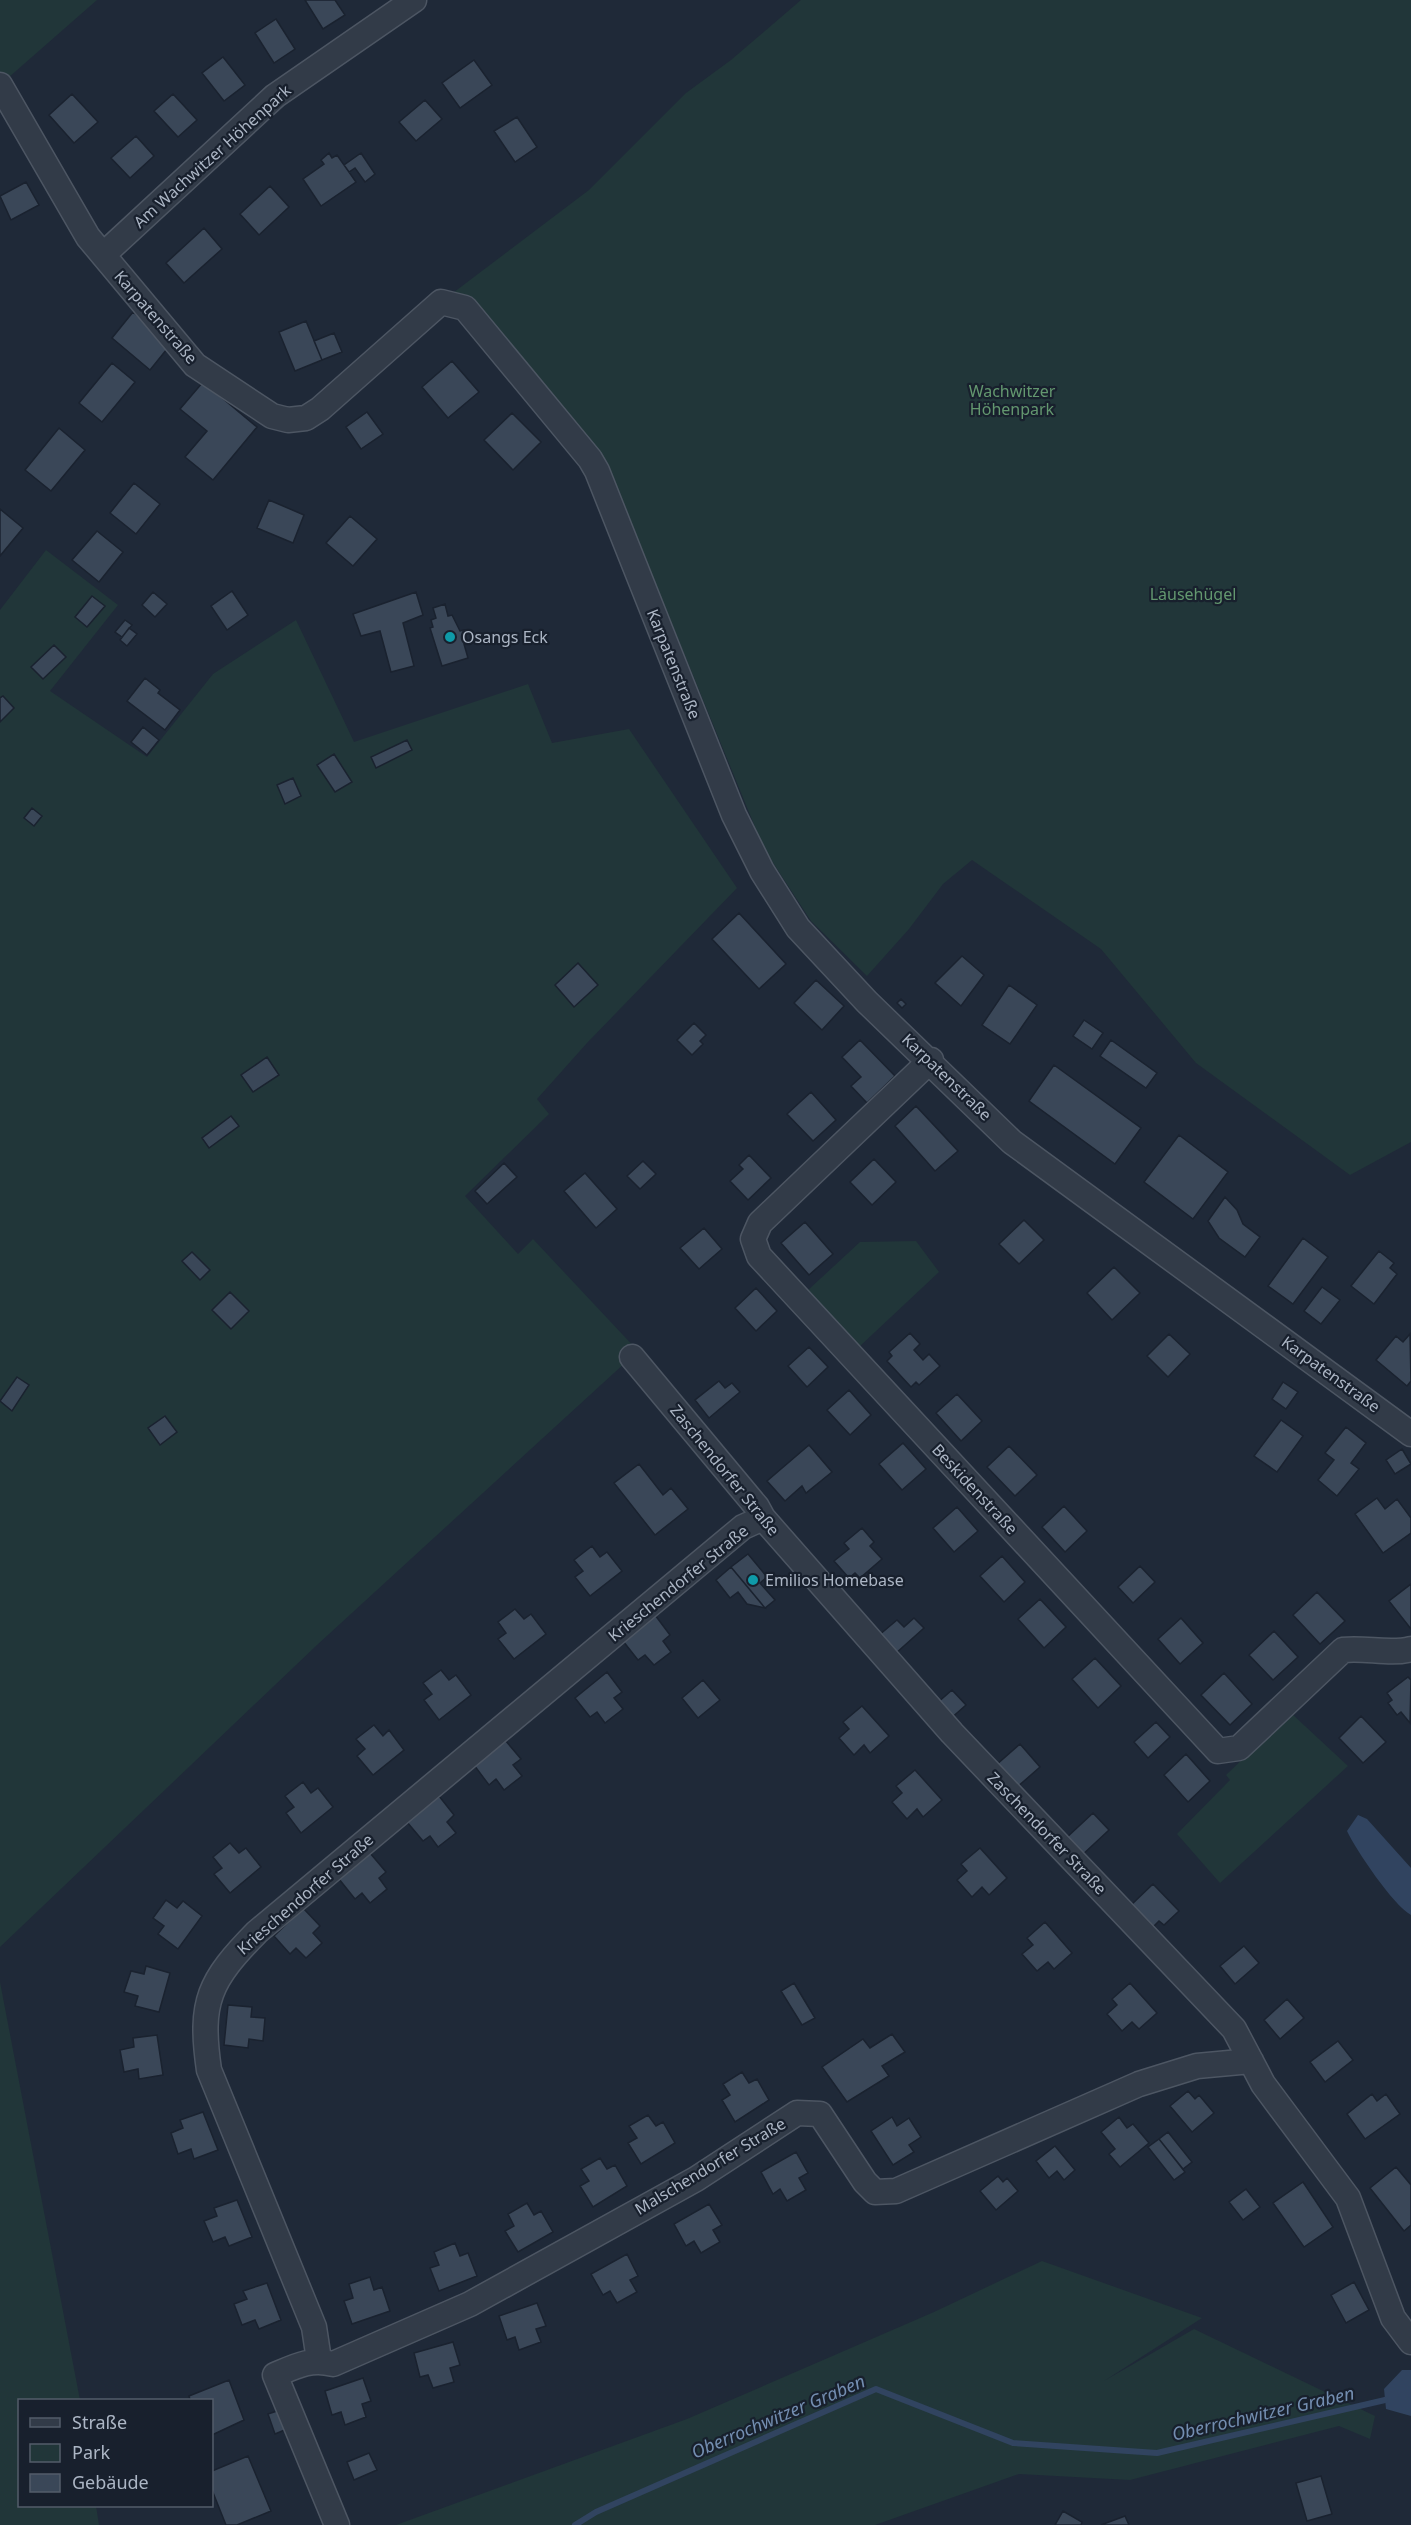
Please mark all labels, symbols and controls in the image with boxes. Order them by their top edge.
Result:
street label: Am Wachwitzer Höhenpark [129,79,296,233]
street label: Karpatenstraße [109,266,203,368]
park label: Wachwitzer Höhenpark [969,380,1056,420]
park label: Läusehügel [1150,583,1236,605]
street label: Karpatenstraße [642,606,706,722]
place label: Osangs Eck [462,626,548,648]
marker: Osangs Eck [443,630,457,644]
street label: Karpatenstraße [897,1029,997,1125]
street label: Karpatenstraße [1277,1331,1385,1417]
street label: Zaschendorfer Straße [665,1400,785,1540]
street label: Beskidenstraße [927,1439,1023,1539]
street label: Krieschendorfer Straße [603,1520,753,1646]
place label: Emilios Homebase [765,1569,904,1591]
marker: Emilios Homebase [746,1573,760,1587]
street label: Zaschendorfer Straße [983,1767,1111,1899]
street label: Krieschendorfer Straße [232,1829,378,1959]
street label: Malschendorfer Straße [631,2112,789,2220]
water label: Oberrochwitzer Graben [687,2368,869,2464]
water label: Oberrochwitzer Graben [1169,2380,1357,2446]
legend [18,2399,213,2507]
text: Straße [72,2410,127,2434]
text: Park [72,2440,110,2464]
text: Gebäude [72,2470,149,2494]

